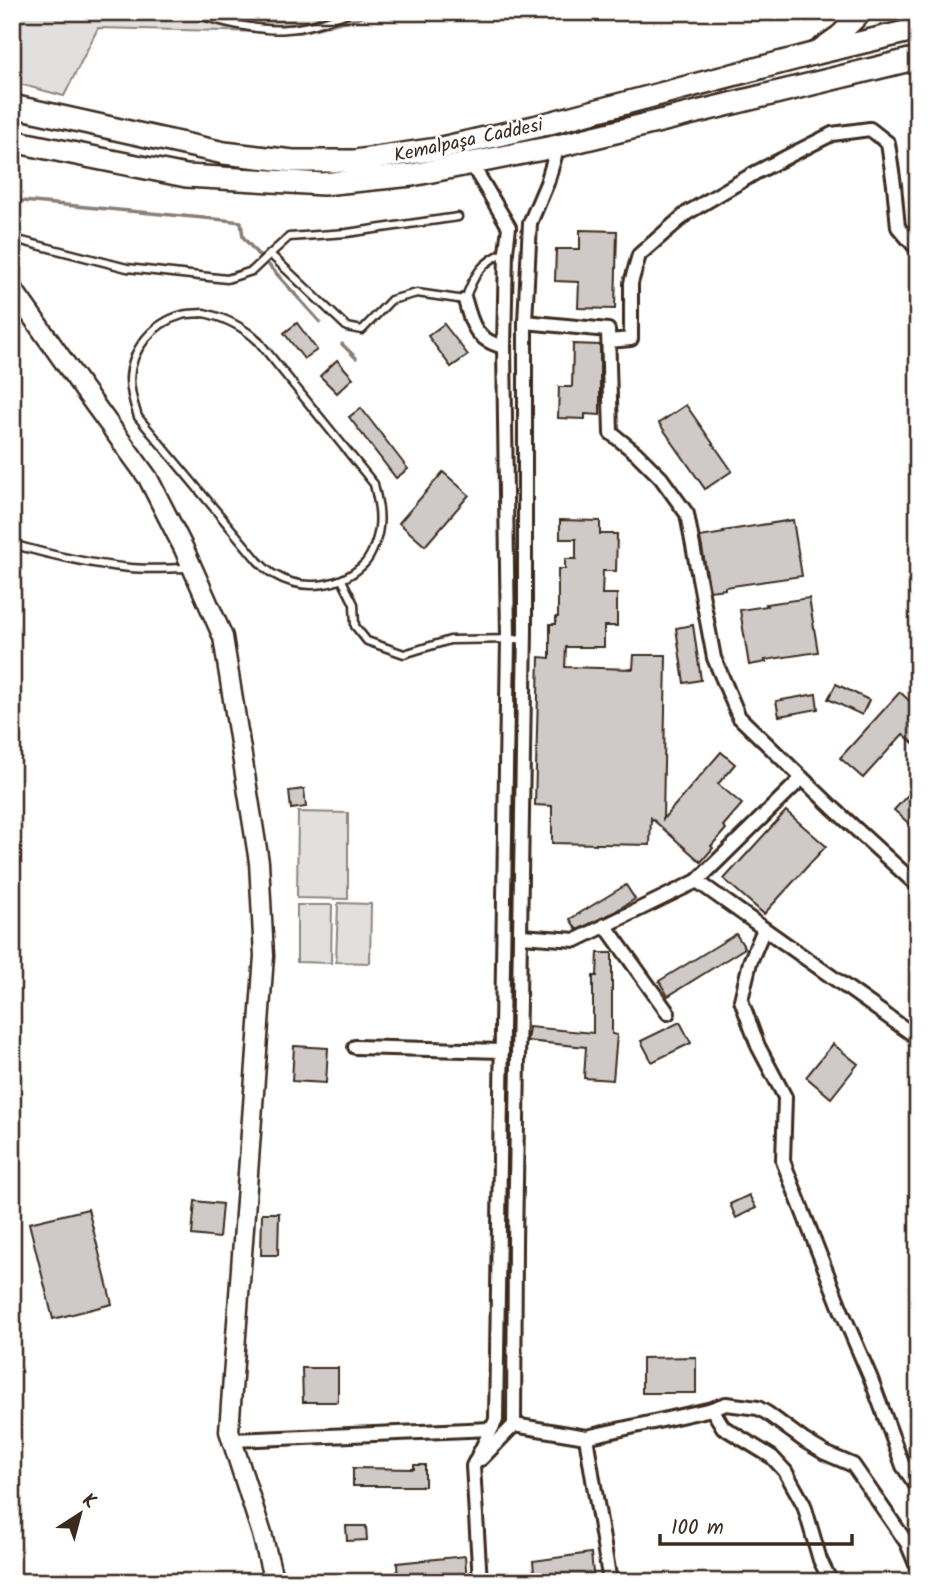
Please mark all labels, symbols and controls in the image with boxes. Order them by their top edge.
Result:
street label: Kemalpaşa Caddesi [391,110,547,171]
north arrow [46,1478,116,1548]
text: K [75,1486,102,1517]
scale bar [660,1503,853,1547]
text: 100 m [671,1512,724,1545]

